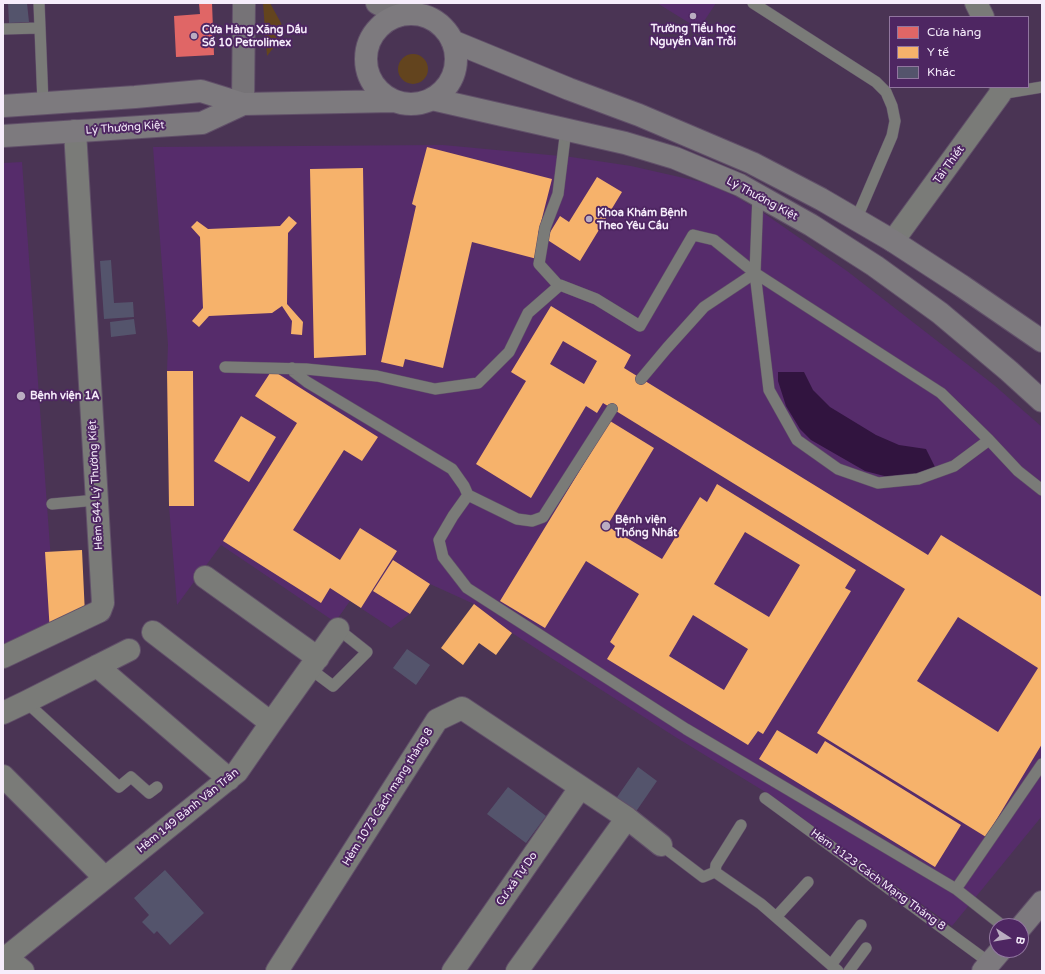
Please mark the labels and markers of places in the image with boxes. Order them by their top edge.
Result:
marker: Trường Tiểu học Nguyễn Văn Trỗi [688,11,698,21]
place label: Trường Tiểu học Nguyễn Văn Trỗi [650,22,736,48]
place label: Cửa Hàng Xăng Dầu Số 10 Petrolimex [202,23,307,49]
marker: Cửa Hàng Xăng Dầu Số 10 Petrolimex [189,31,199,41]
place label: Khoa Khám Bệnh Theo Yêu Cầu [597,206,687,232]
marker: Khoa Khám Bệnh Theo Yêu Cầu [584,214,594,224]
place label: Bệnh viện 1A [30,389,100,403]
marker: Bệnh viện 1A [15,390,27,402]
place label: Bệnh viện Thống Nhất [615,513,677,539]
marker: Bệnh viện Thống Nhất [600,520,612,532]

